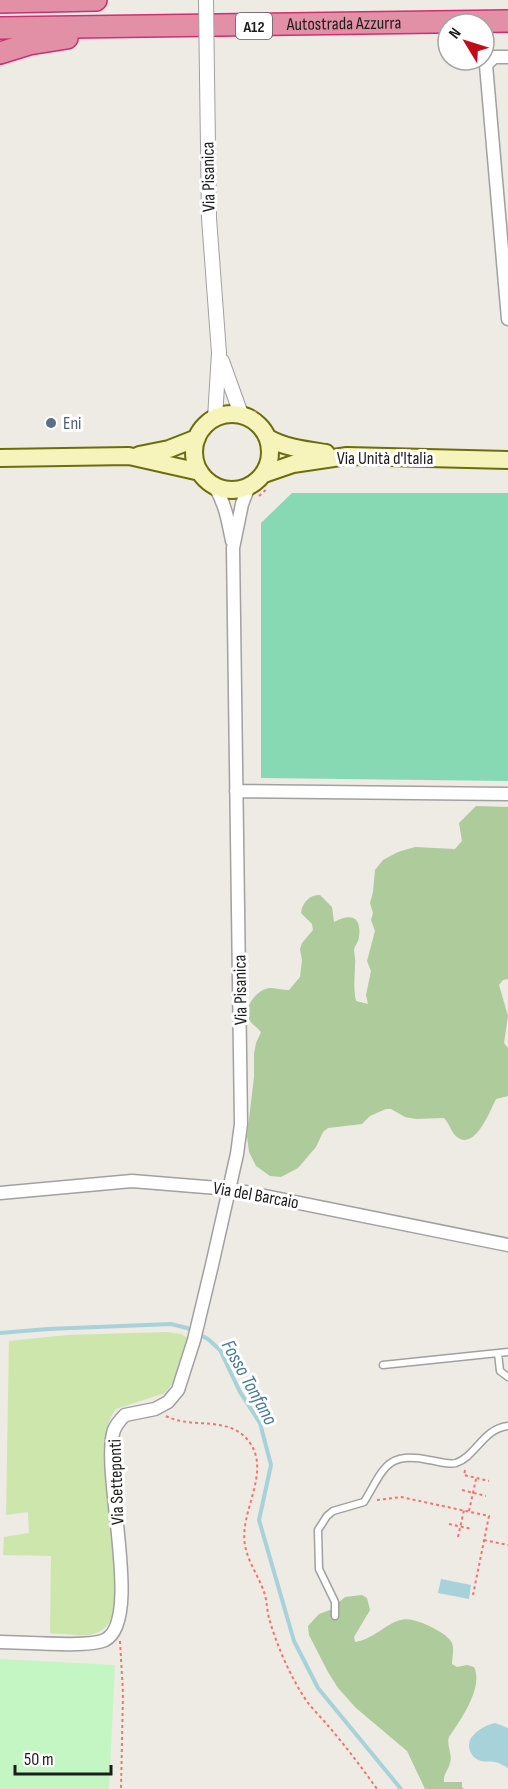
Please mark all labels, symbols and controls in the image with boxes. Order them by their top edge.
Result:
street label: Autostrada Azzurra [286,12,401,35]
north arrow [436,12,496,72]
road number: A12 [236,13,272,39]
text: N [445,24,465,43]
street label: Via Pisanica [197,142,220,212]
place label: Eni [63,413,81,434]
marker: Eni [44,416,58,430]
street label: Via Unità d'Italia [337,448,433,469]
street label: Via Pisanica [229,955,252,1025]
street label: Via del Barcaio [211,1178,300,1213]
water label: Fosso Tonfano [216,1336,282,1429]
street label: Via Setteponti [105,1439,128,1525]
scale bar [15,1738,111,1776]
text: 50 m [24,1749,54,1770]

